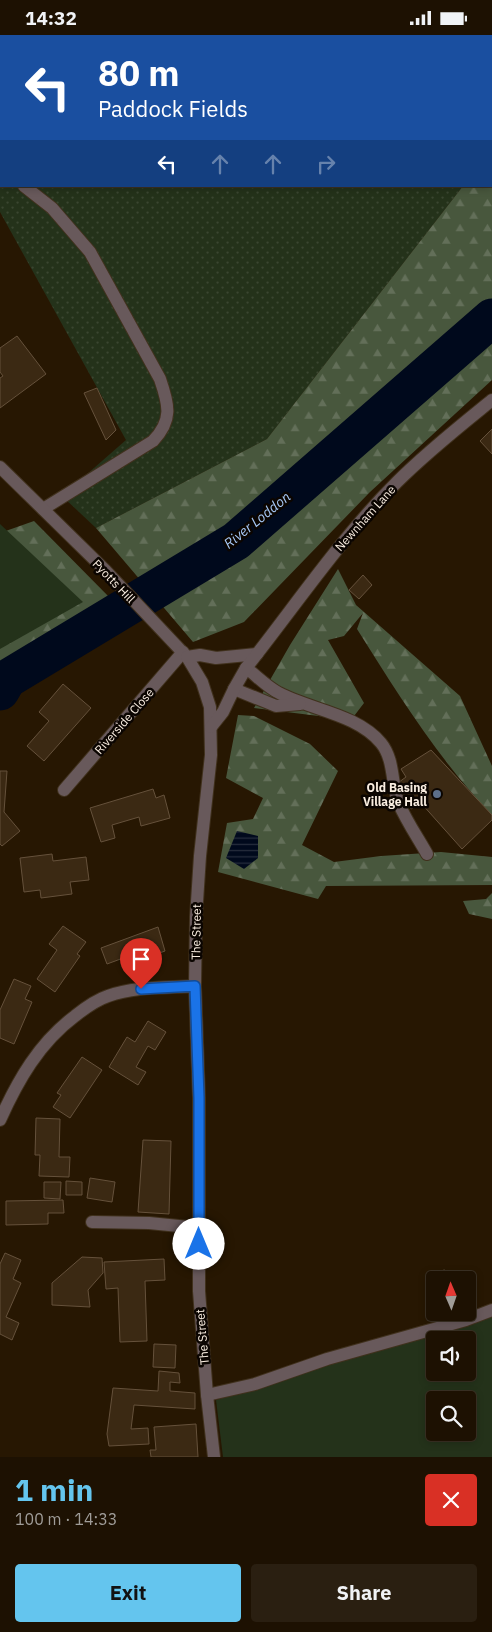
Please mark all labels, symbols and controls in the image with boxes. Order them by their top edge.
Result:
text: 14:32 [25,6,77,30]
text: 80 m [98,50,180,96]
icon: left [15,55,80,120]
text: Paddock Fields [98,94,248,123]
icon: left [153,150,181,178]
icon: ahead [206,150,234,178]
icon: ahead [259,150,287,178]
icon: right [312,150,340,178]
street label: Newnham Lane [332,482,399,554]
water label: River Loddon [220,488,294,552]
street label: Pyotts Hill [90,556,138,606]
street label: Riverside Close [91,685,157,757]
place label: Old Basing Village Hall [363,780,427,809]
marker: Old Basing Village Hall [431,788,443,800]
street label: The Street [188,904,204,960]
pin [120,938,162,989]
icon: arrive [127,945,155,973]
position arrow [172,1217,224,1269]
north arrow [426,1271,476,1321]
map controls [426,1271,476,1441]
street label: The Street [192,1308,212,1366]
button: sound [426,1331,476,1381]
button: search [426,1391,476,1441]
text: 1 min [15,1470,93,1509]
button: close [425,1474,477,1526]
text: 100 m · 14:33 [15,1509,117,1529]
button: Exit [15,1564,241,1622]
button: Share [251,1564,477,1622]

